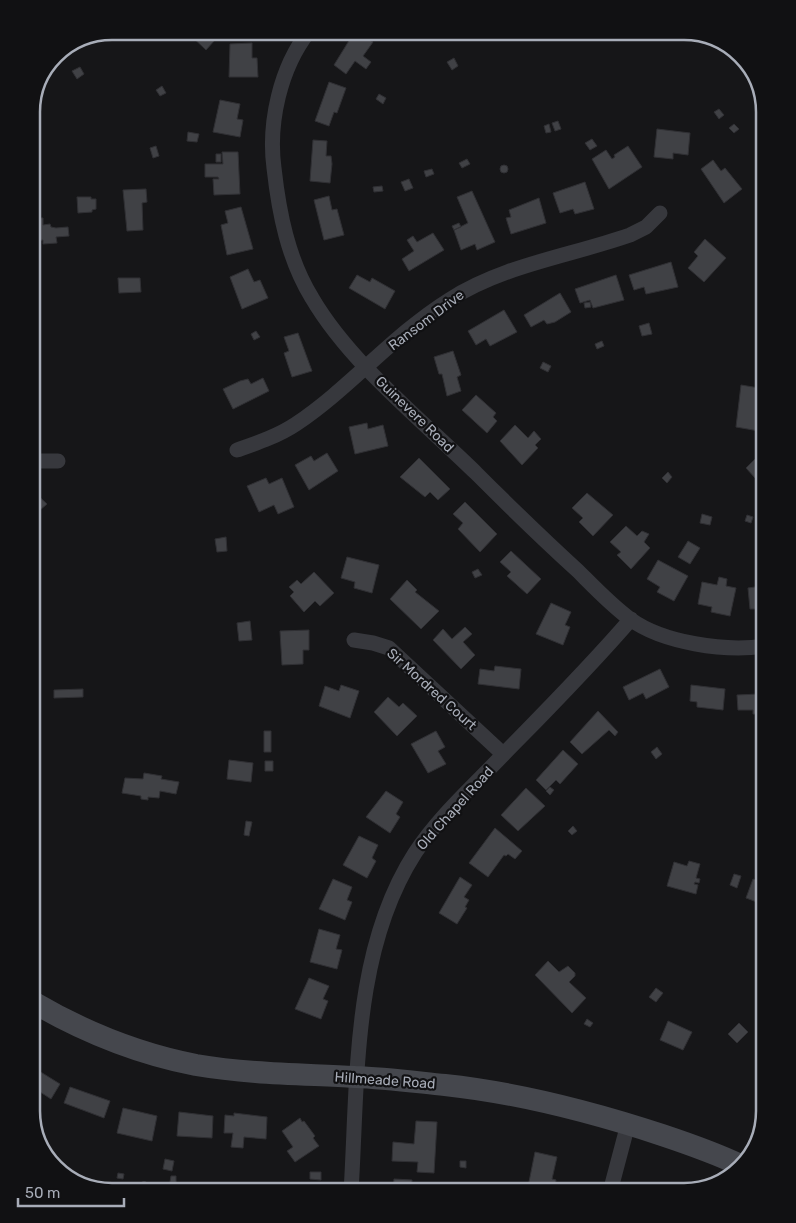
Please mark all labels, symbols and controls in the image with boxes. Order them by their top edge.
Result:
street label: Ransom Drive [385,286,468,354]
street label: Guinevere Road [372,373,457,456]
street label: Sir Mordred Court [383,645,480,734]
street label: Old Chapel Road [413,763,497,854]
street label: Hillmeade Road [334,1068,436,1093]
scale bar [18,1176,124,1208]
text: 50 m [25,1184,60,1202]

